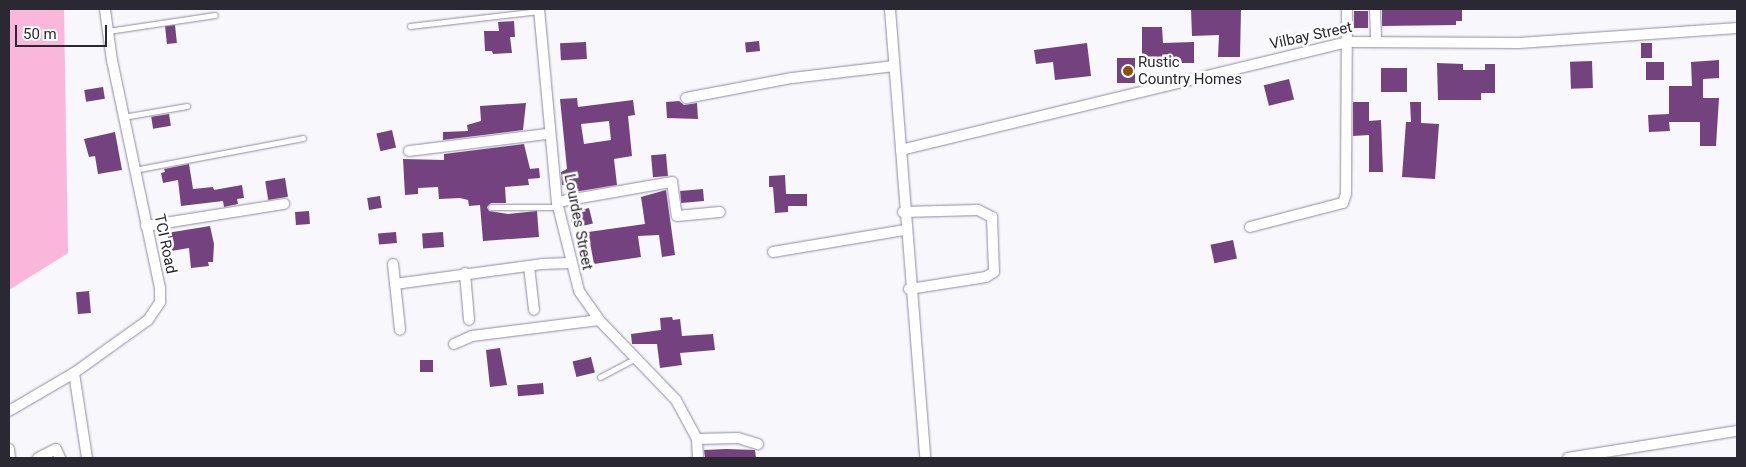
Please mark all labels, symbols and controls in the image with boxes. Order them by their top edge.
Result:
scale bar [18,15,110,47]
street label: Vilbay Street [1268,18,1354,54]
text: 50 m [23,25,57,43]
place label: Rustic Country Homes [1138,53,1242,88]
marker: Rustic Country Homes [1122,65,1134,77]
street label: Lourdes Street [560,173,596,271]
street label: TCI Road [150,212,180,276]

